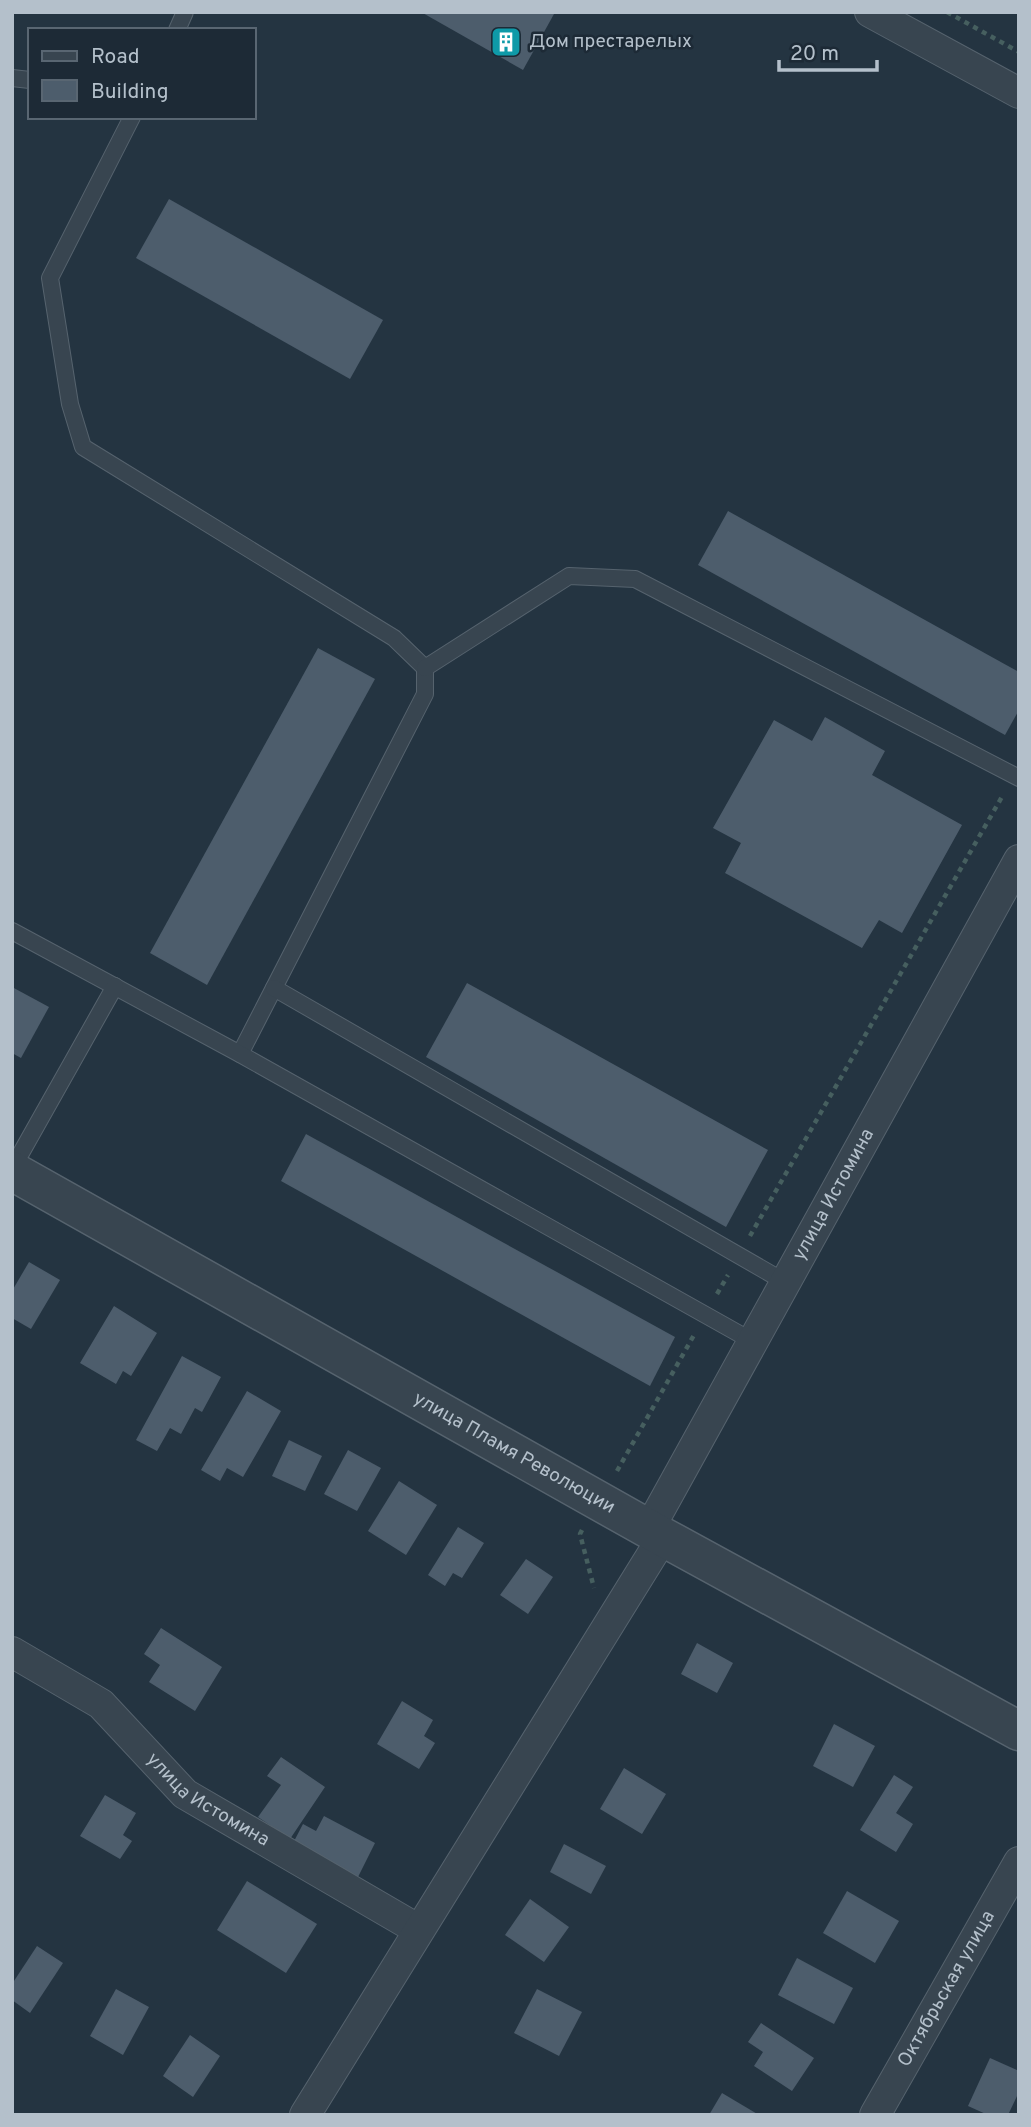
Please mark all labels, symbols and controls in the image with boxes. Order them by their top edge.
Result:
building icon: Дом престарелых [489,25,523,59]
legend [28,28,256,119]
scale bar [779,28,877,72]
place label: Дом престарелых [529,30,692,54]
text: 20 m [790,41,839,68]
text: Road [91,44,140,71]
text: Building [91,79,169,106]
street label: улица Истомина [788,1124,880,1265]
street label: улица Пламя Революции [409,1387,619,1520]
street label: улица Истомина [141,1748,274,1852]
street label: Октябрьская улица [893,1906,1001,2071]

